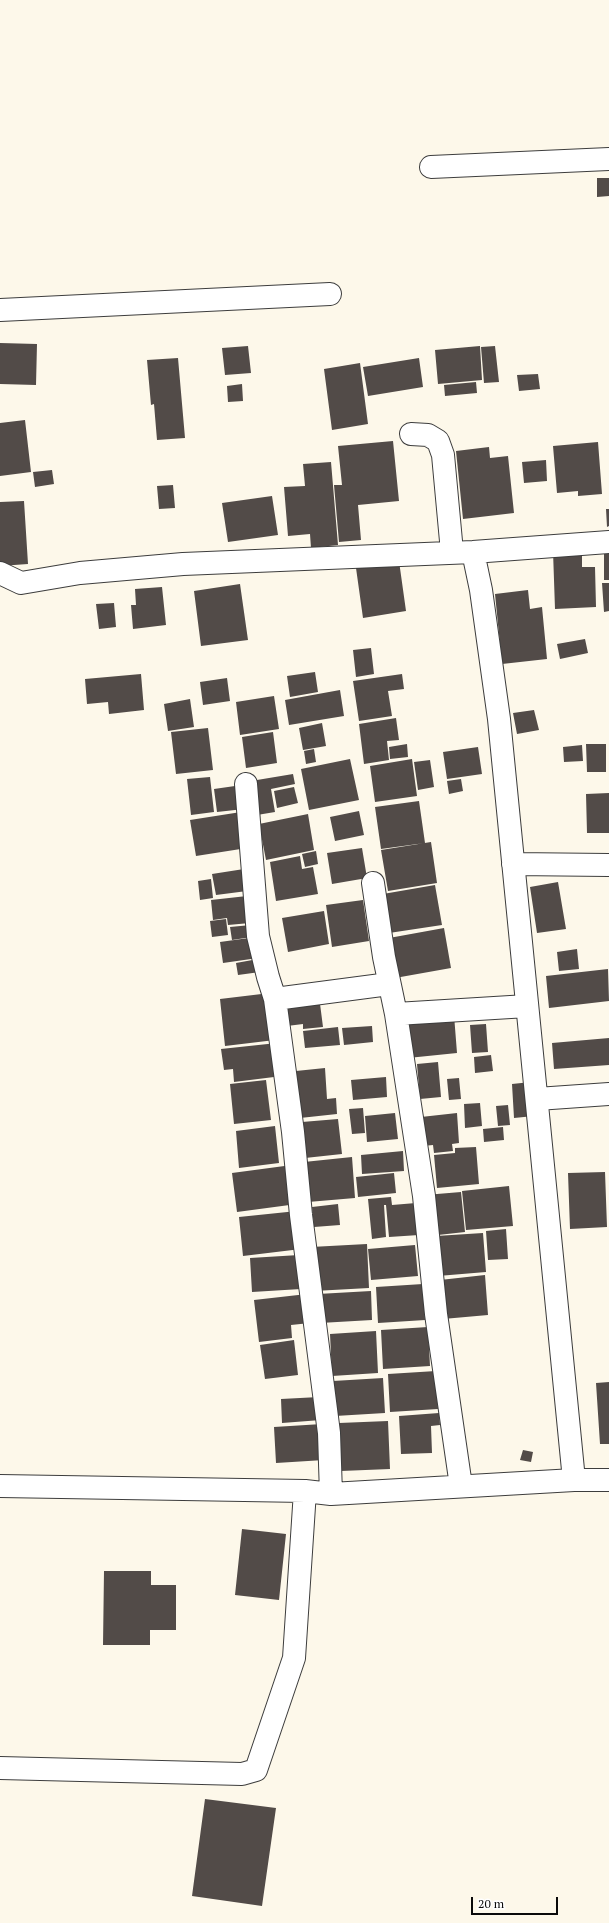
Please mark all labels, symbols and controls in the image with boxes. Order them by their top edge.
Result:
scale bar [473,1889,560,1915]
text: 20 m [478,1896,504,1911]

